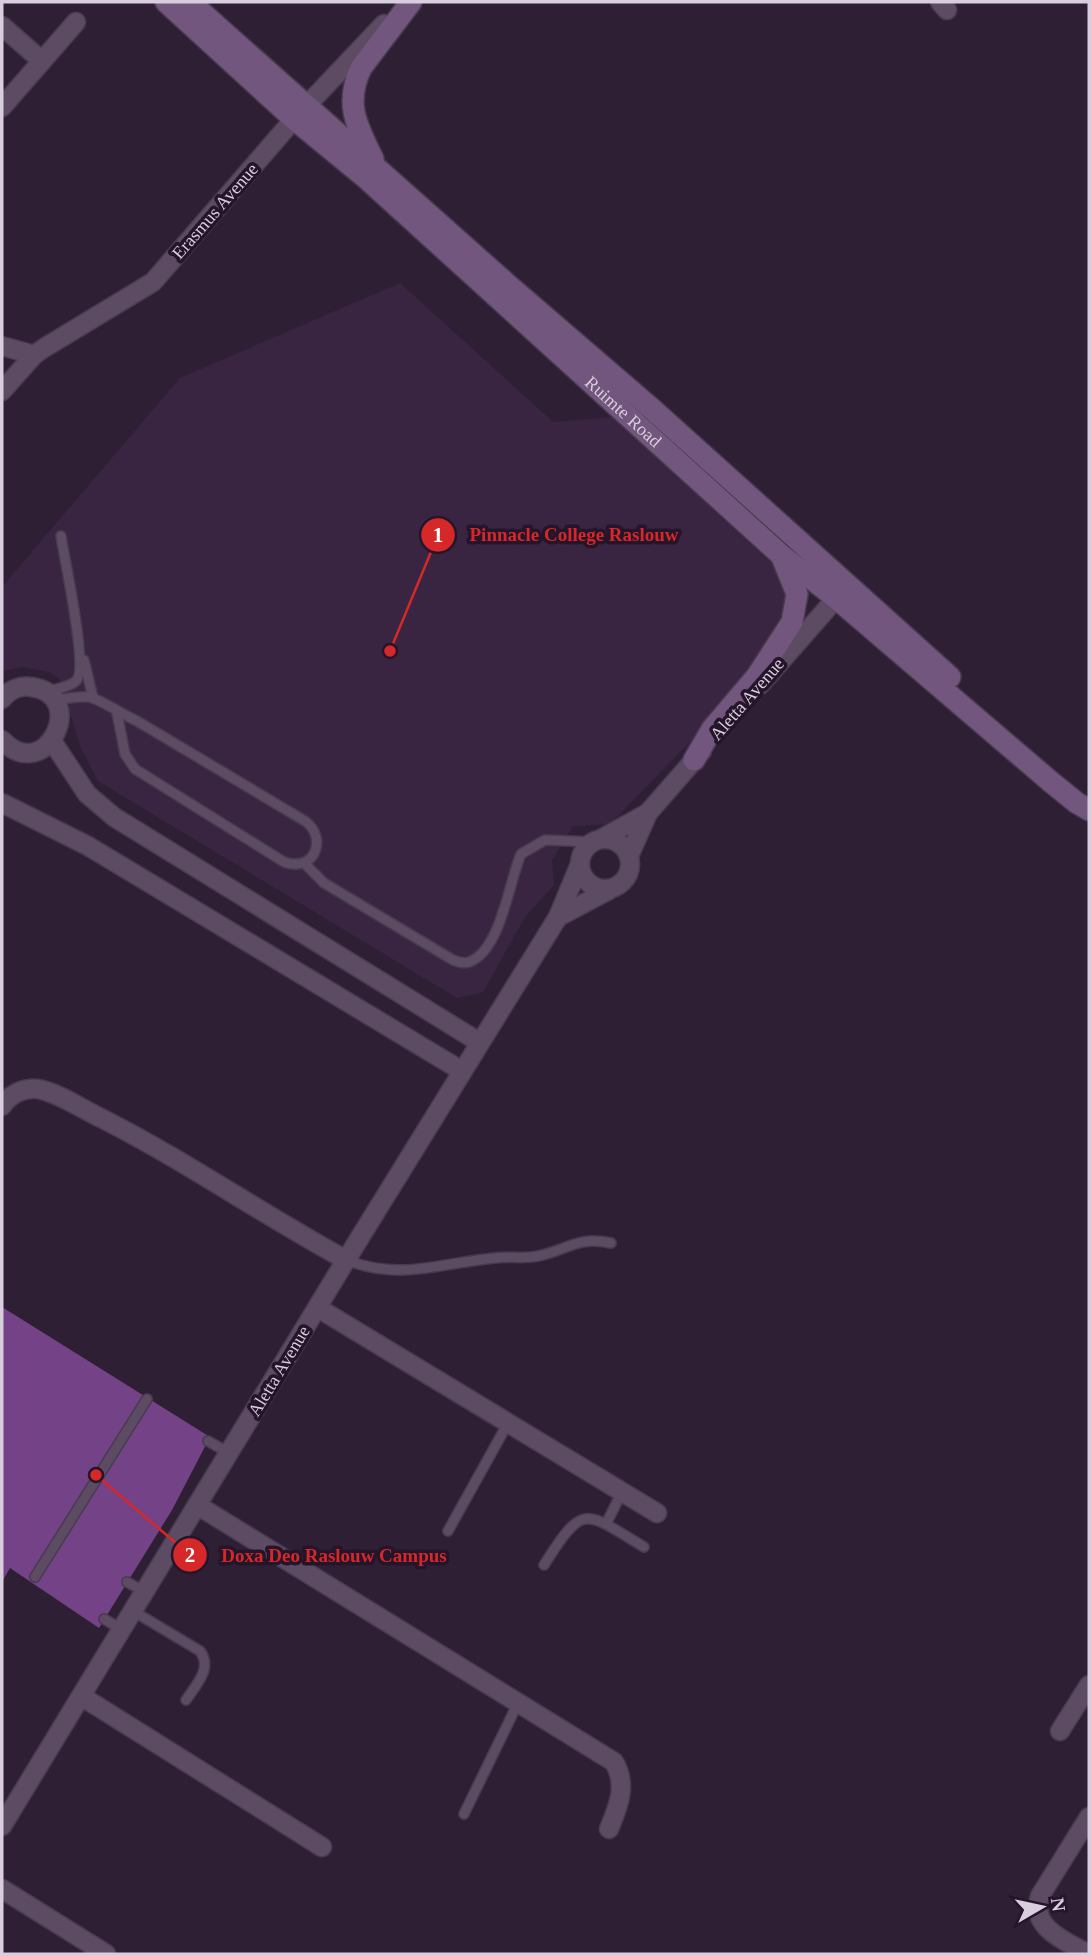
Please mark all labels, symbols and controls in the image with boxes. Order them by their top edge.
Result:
street label: Erasmus Avenue [168,159,262,263]
street label: Ruimte Road [581,372,665,451]
callout: Pinnacle College Raslouw [420,515,692,555]
text: 1 [433,523,443,547]
text: Pinnacle College Raslouw [470,524,679,545]
street label: Aletta Avenue [706,654,788,744]
street label: Aletta Avenue [244,1322,314,1420]
callout: Doxa Deo Raslouw Campus [173,1535,461,1575]
text: 2 [185,1543,195,1567]
text: Doxa Deo Raslouw Campus [221,1545,447,1566]
north arrow [1007,1872,1077,1942]
text: N [1047,1896,1070,1913]

